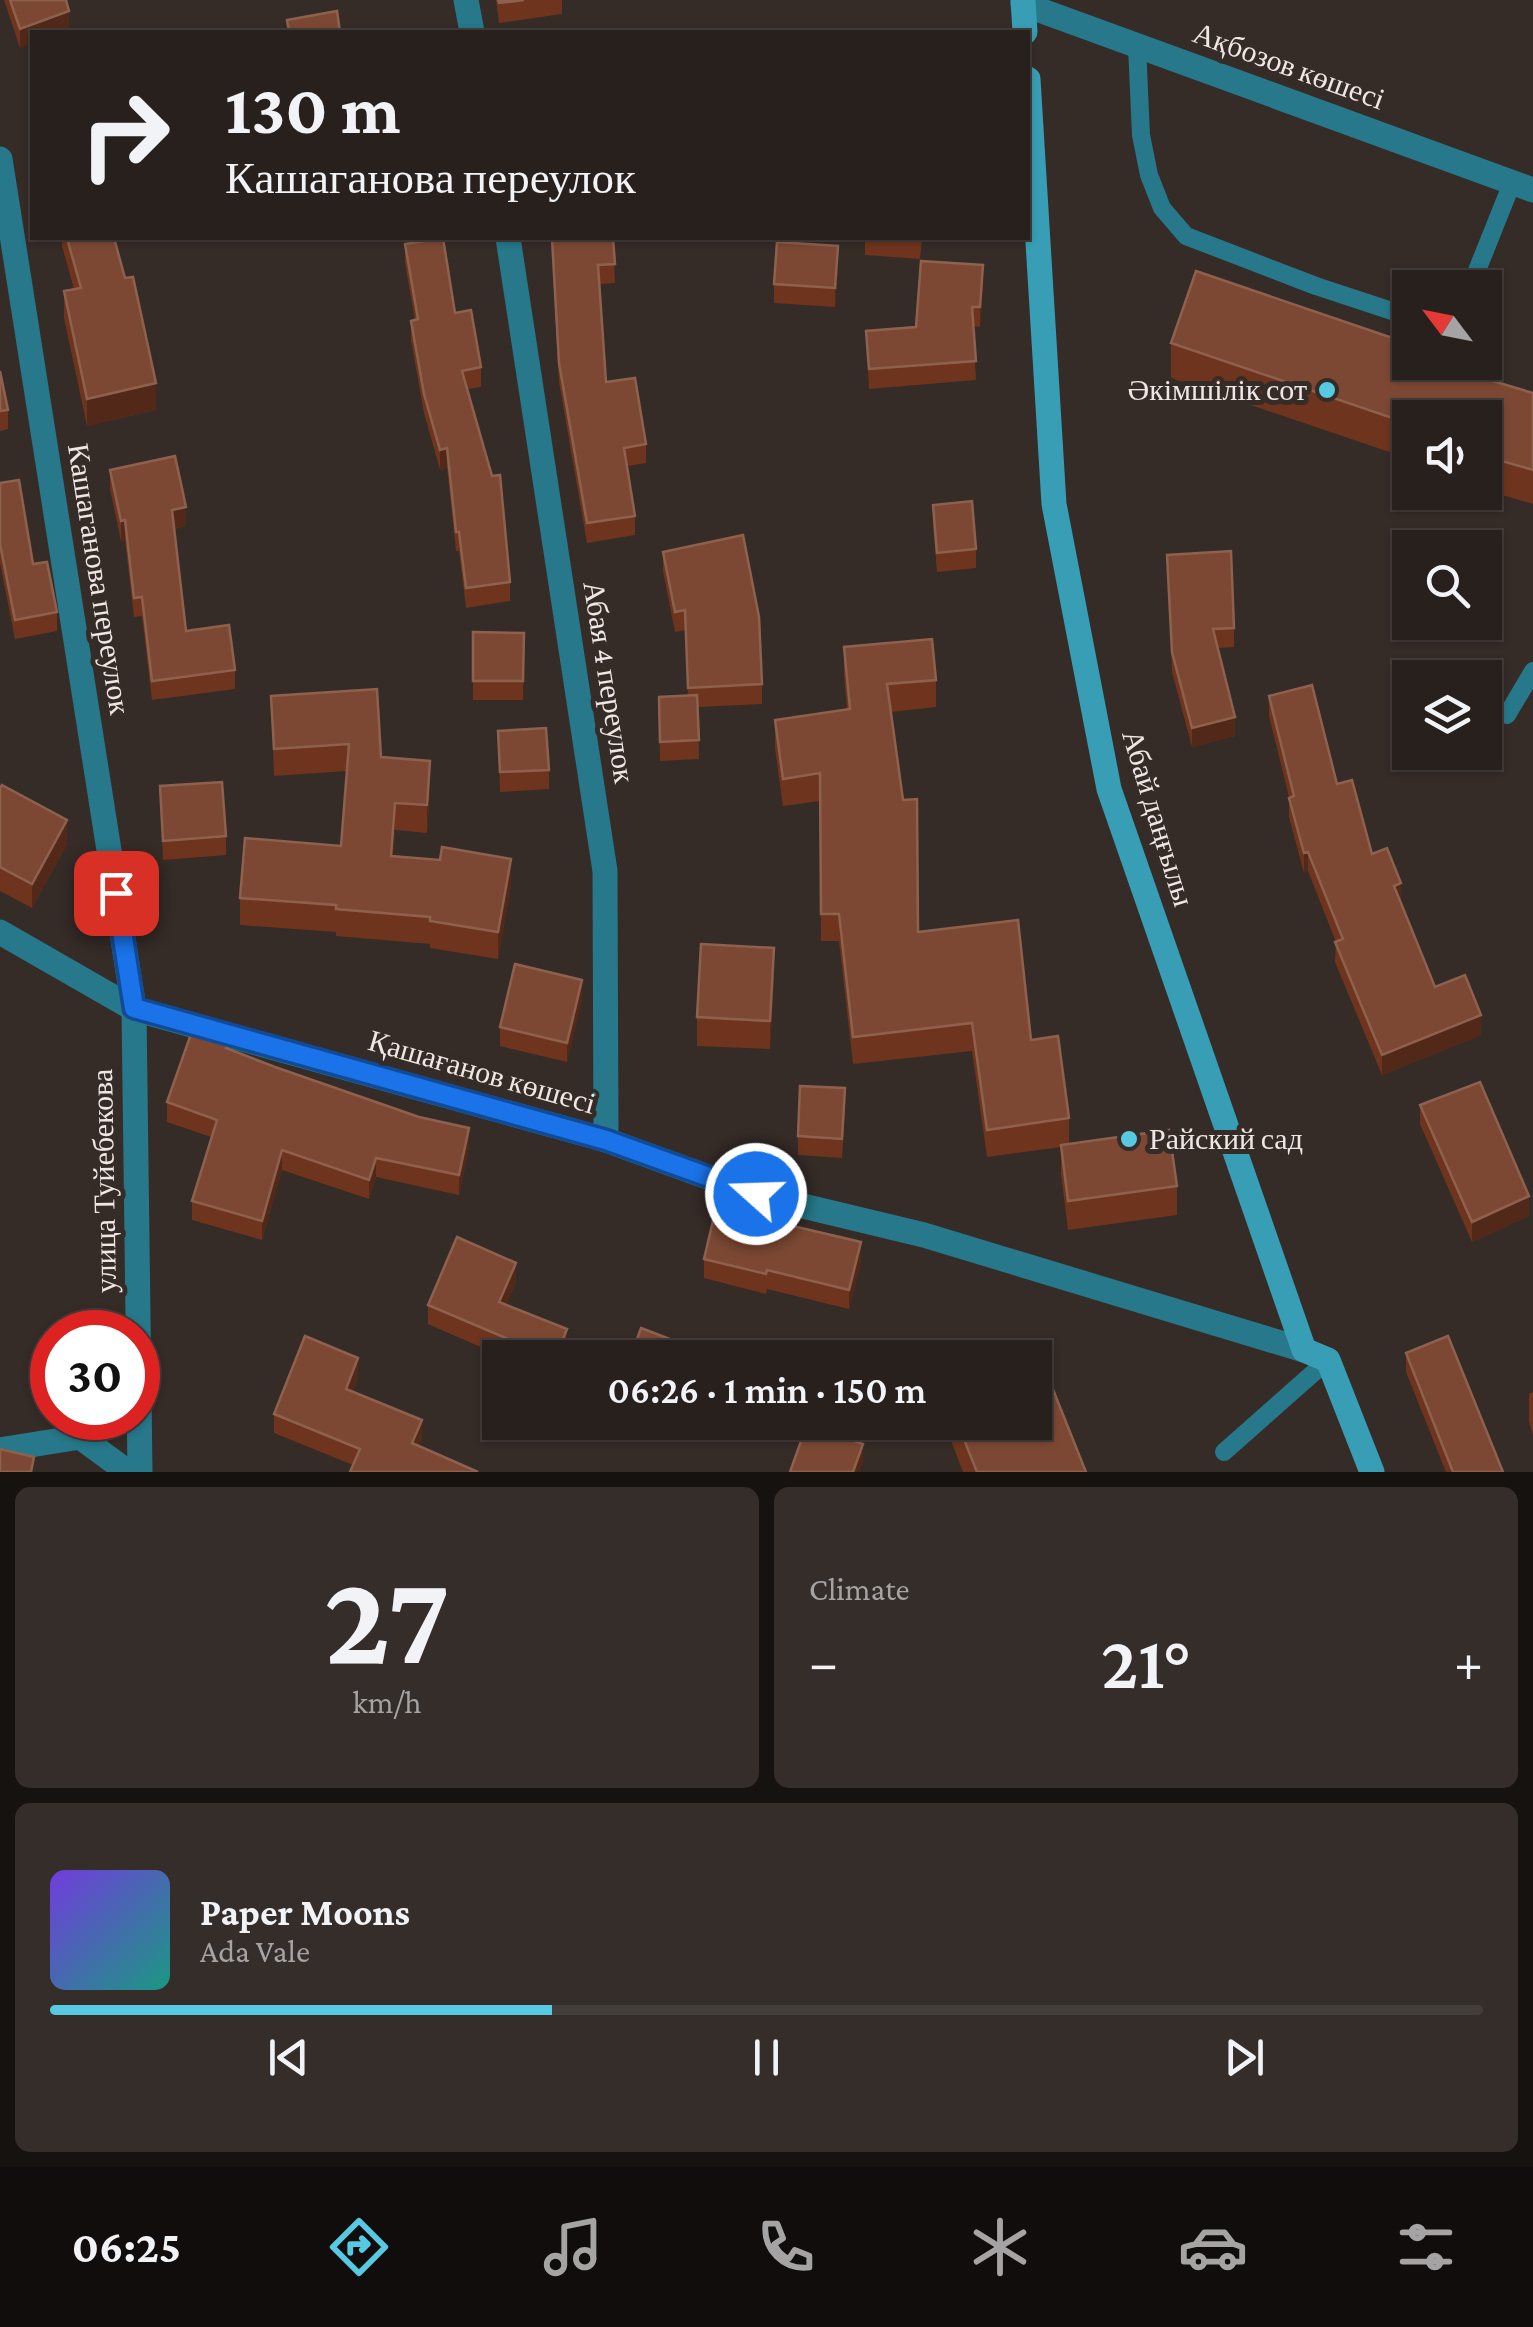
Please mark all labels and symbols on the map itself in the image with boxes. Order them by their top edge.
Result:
street label: Ақбозов көшесі [1189,16,1389,115]
north arrow [1392,270,1502,380]
place label: Әкімшілік сот [1127,373,1307,406]
marker: Әкімшілік сот [1316,379,1338,401]
street label: Кашаганова переулок [62,441,137,717]
street label: Абая 4 переулок [577,578,642,786]
street label: Абай даңғылы [1116,726,1201,910]
pin [74,851,159,936]
street label: Қашағанов көшесі [365,1023,599,1120]
street label: улица Туйебекова [85,1069,122,1293]
place label: Райский сад [1149,1122,1303,1155]
marker: Райский сад [1118,1128,1140,1150]
position arrow [704,1142,808,1246]
speed limit sign: 30 [30,1310,160,1440]

